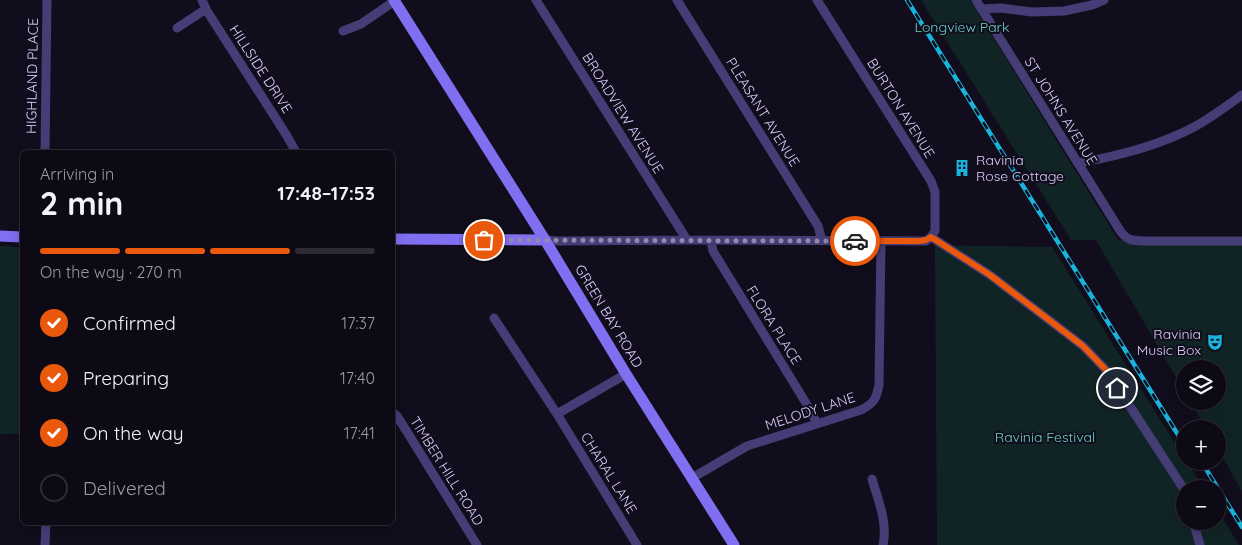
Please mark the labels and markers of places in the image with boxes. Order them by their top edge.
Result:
place label: Ravinia Rose Cottage [976,151,1064,185]
building icon: Ravinia Rose Cottage [952,158,972,178]
pin [463,219,505,261]
place label: Ravinia Music Box [1137,325,1201,359]
theatre icon: Ravinia Music Box [1205,332,1225,352]
pin [1096,367,1138,409]

